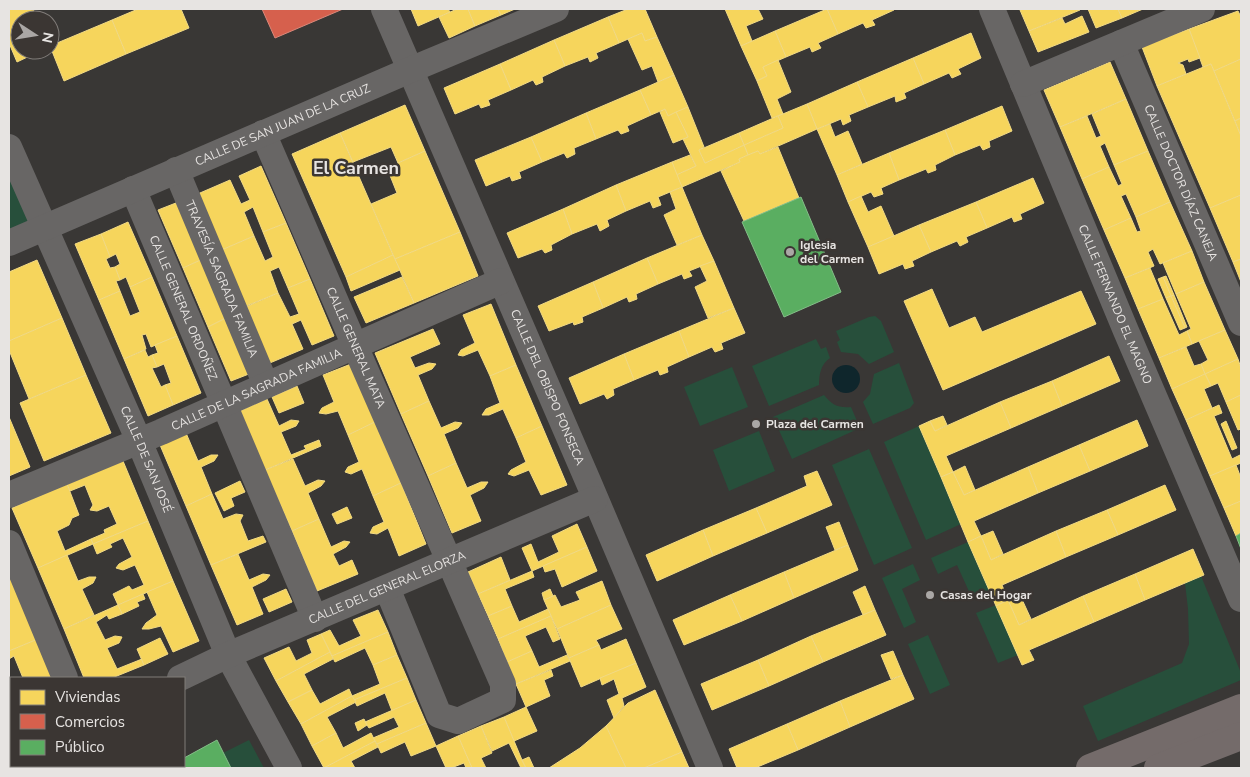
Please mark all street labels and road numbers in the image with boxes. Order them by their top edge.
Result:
street label: CALLE DE SAN JUAN DE LA CRUZ [193,80,373,170]
street label: CALLE DOCTOR DÍAZ CANEJA [1140,102,1222,264]
street label: TRAVESÍA SAGRADA FAMILIA [182,198,262,360]
street label: CALLE FERNANDO EL MAGNO [1075,222,1156,387]
street label: CALLE GENERAL ORDOÑEZ [146,233,221,383]
street label: CALLE GENERAL MATA [323,285,389,411]
street label: CALLE DEL OBISPO FONSECA [507,307,588,468]
street label: CALLE DE LA SAGRADA FAMILIA [169,345,345,434]
street label: CALLE DE SAN JOSÉ [116,403,176,515]
street label: CALLE DEL GENERAL ELORZA [306,547,468,628]

